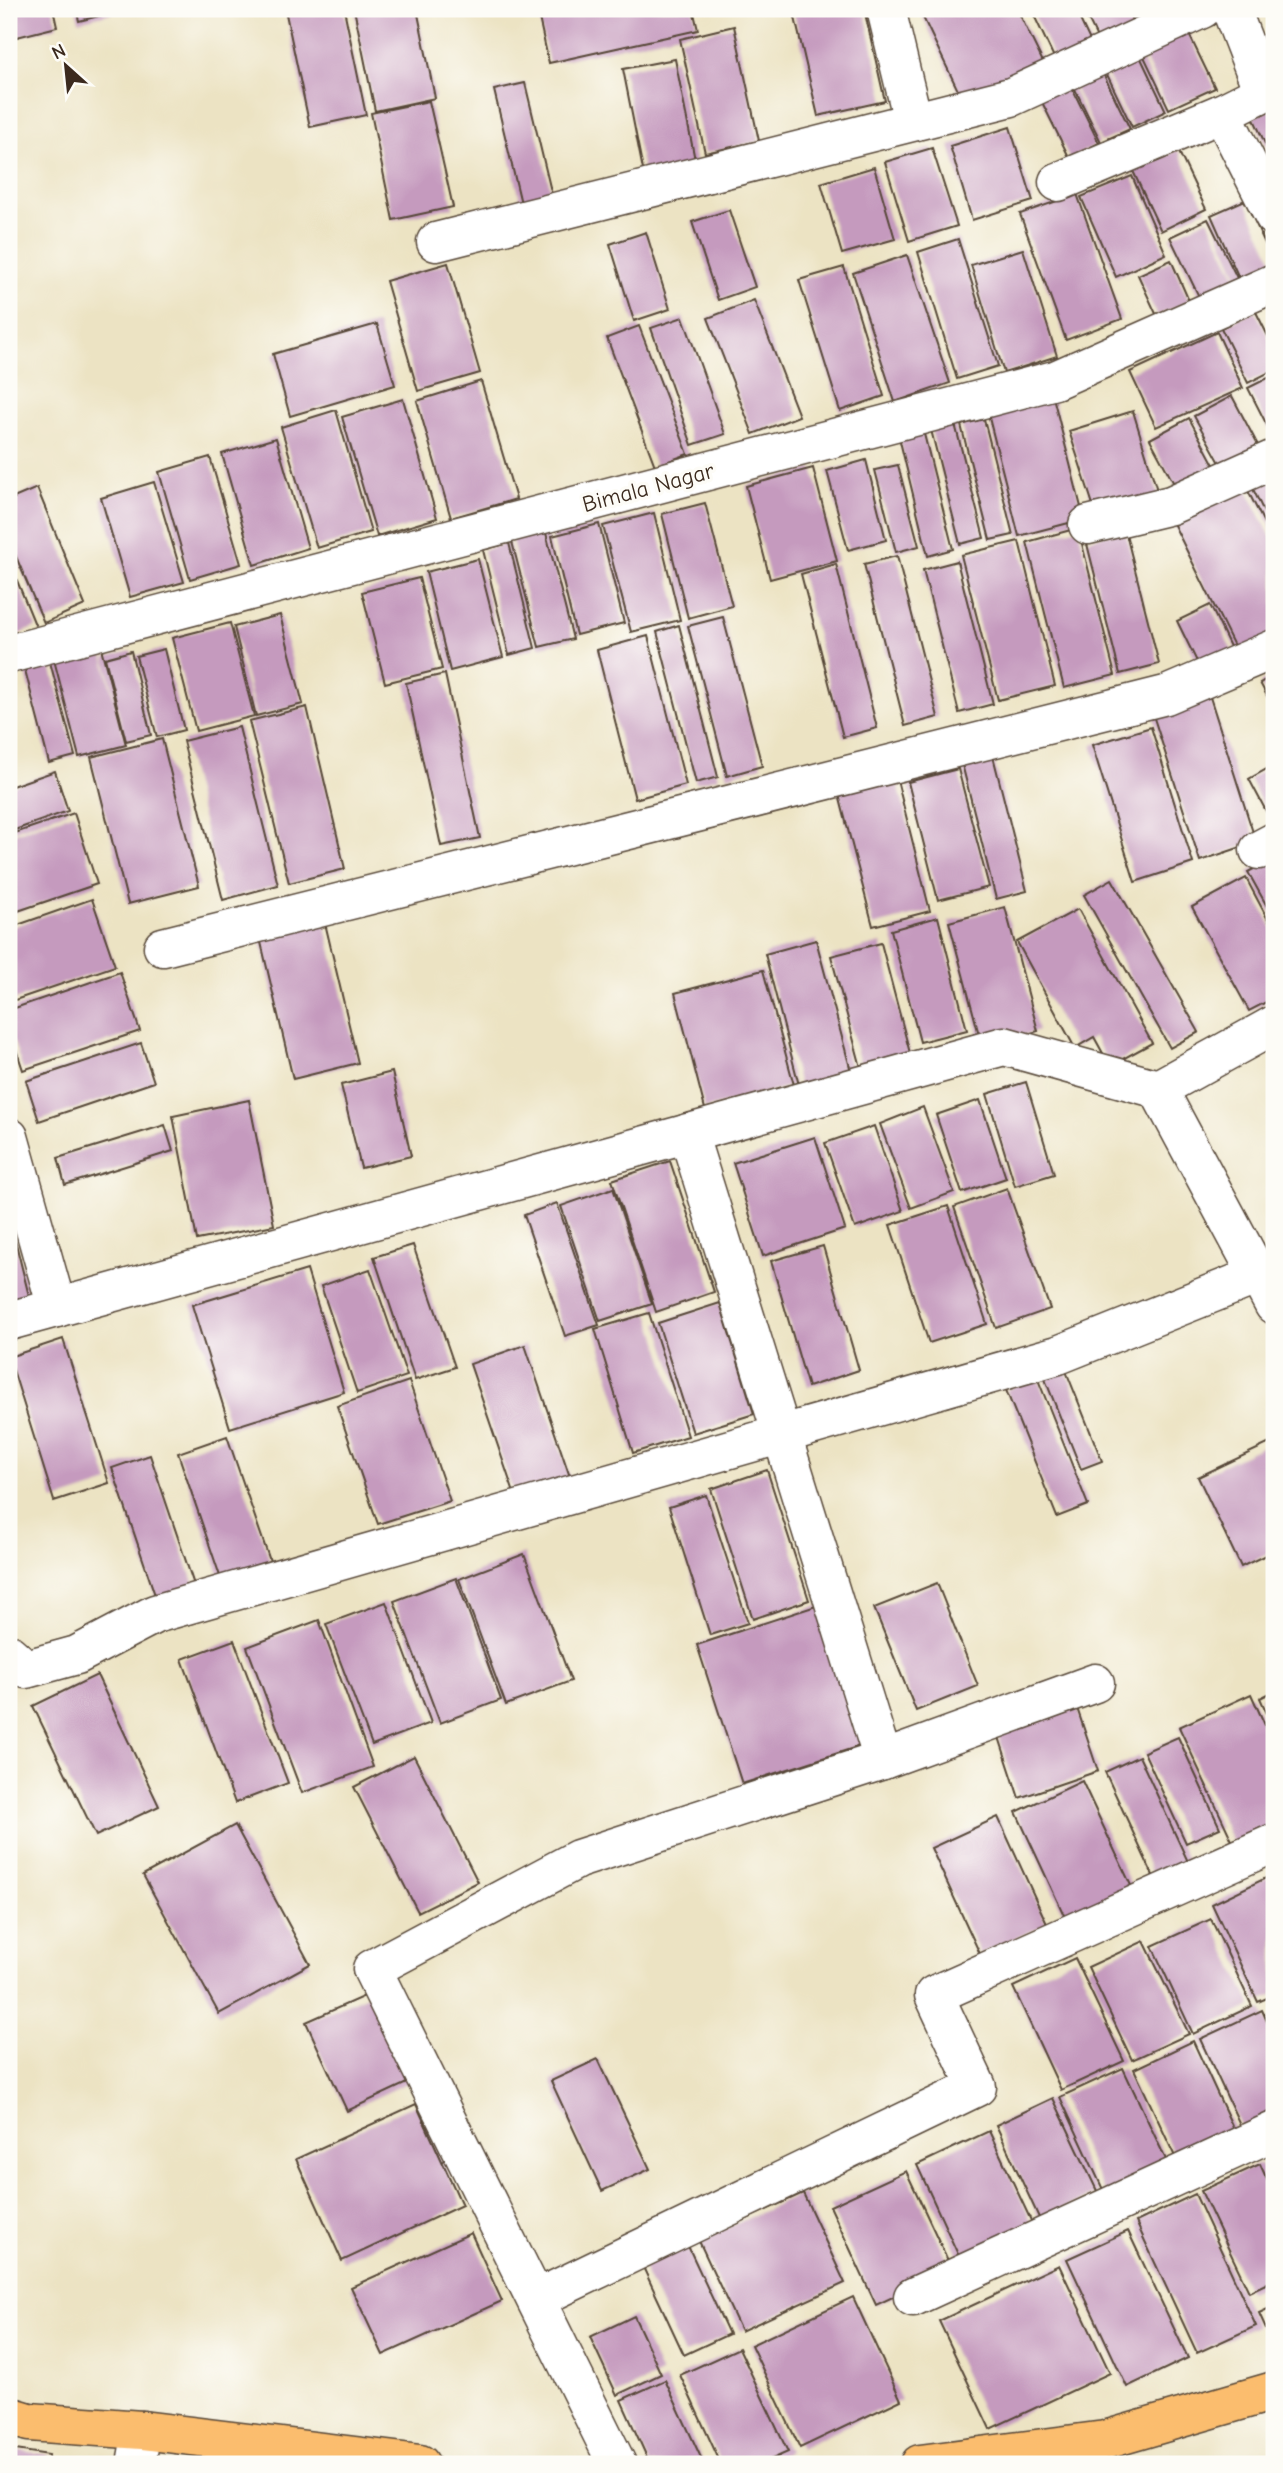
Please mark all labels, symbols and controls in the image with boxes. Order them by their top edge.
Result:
north arrow [32,32,102,102]
text: N [48,39,69,64]
street label: Bimala Nagar [579,457,718,518]

